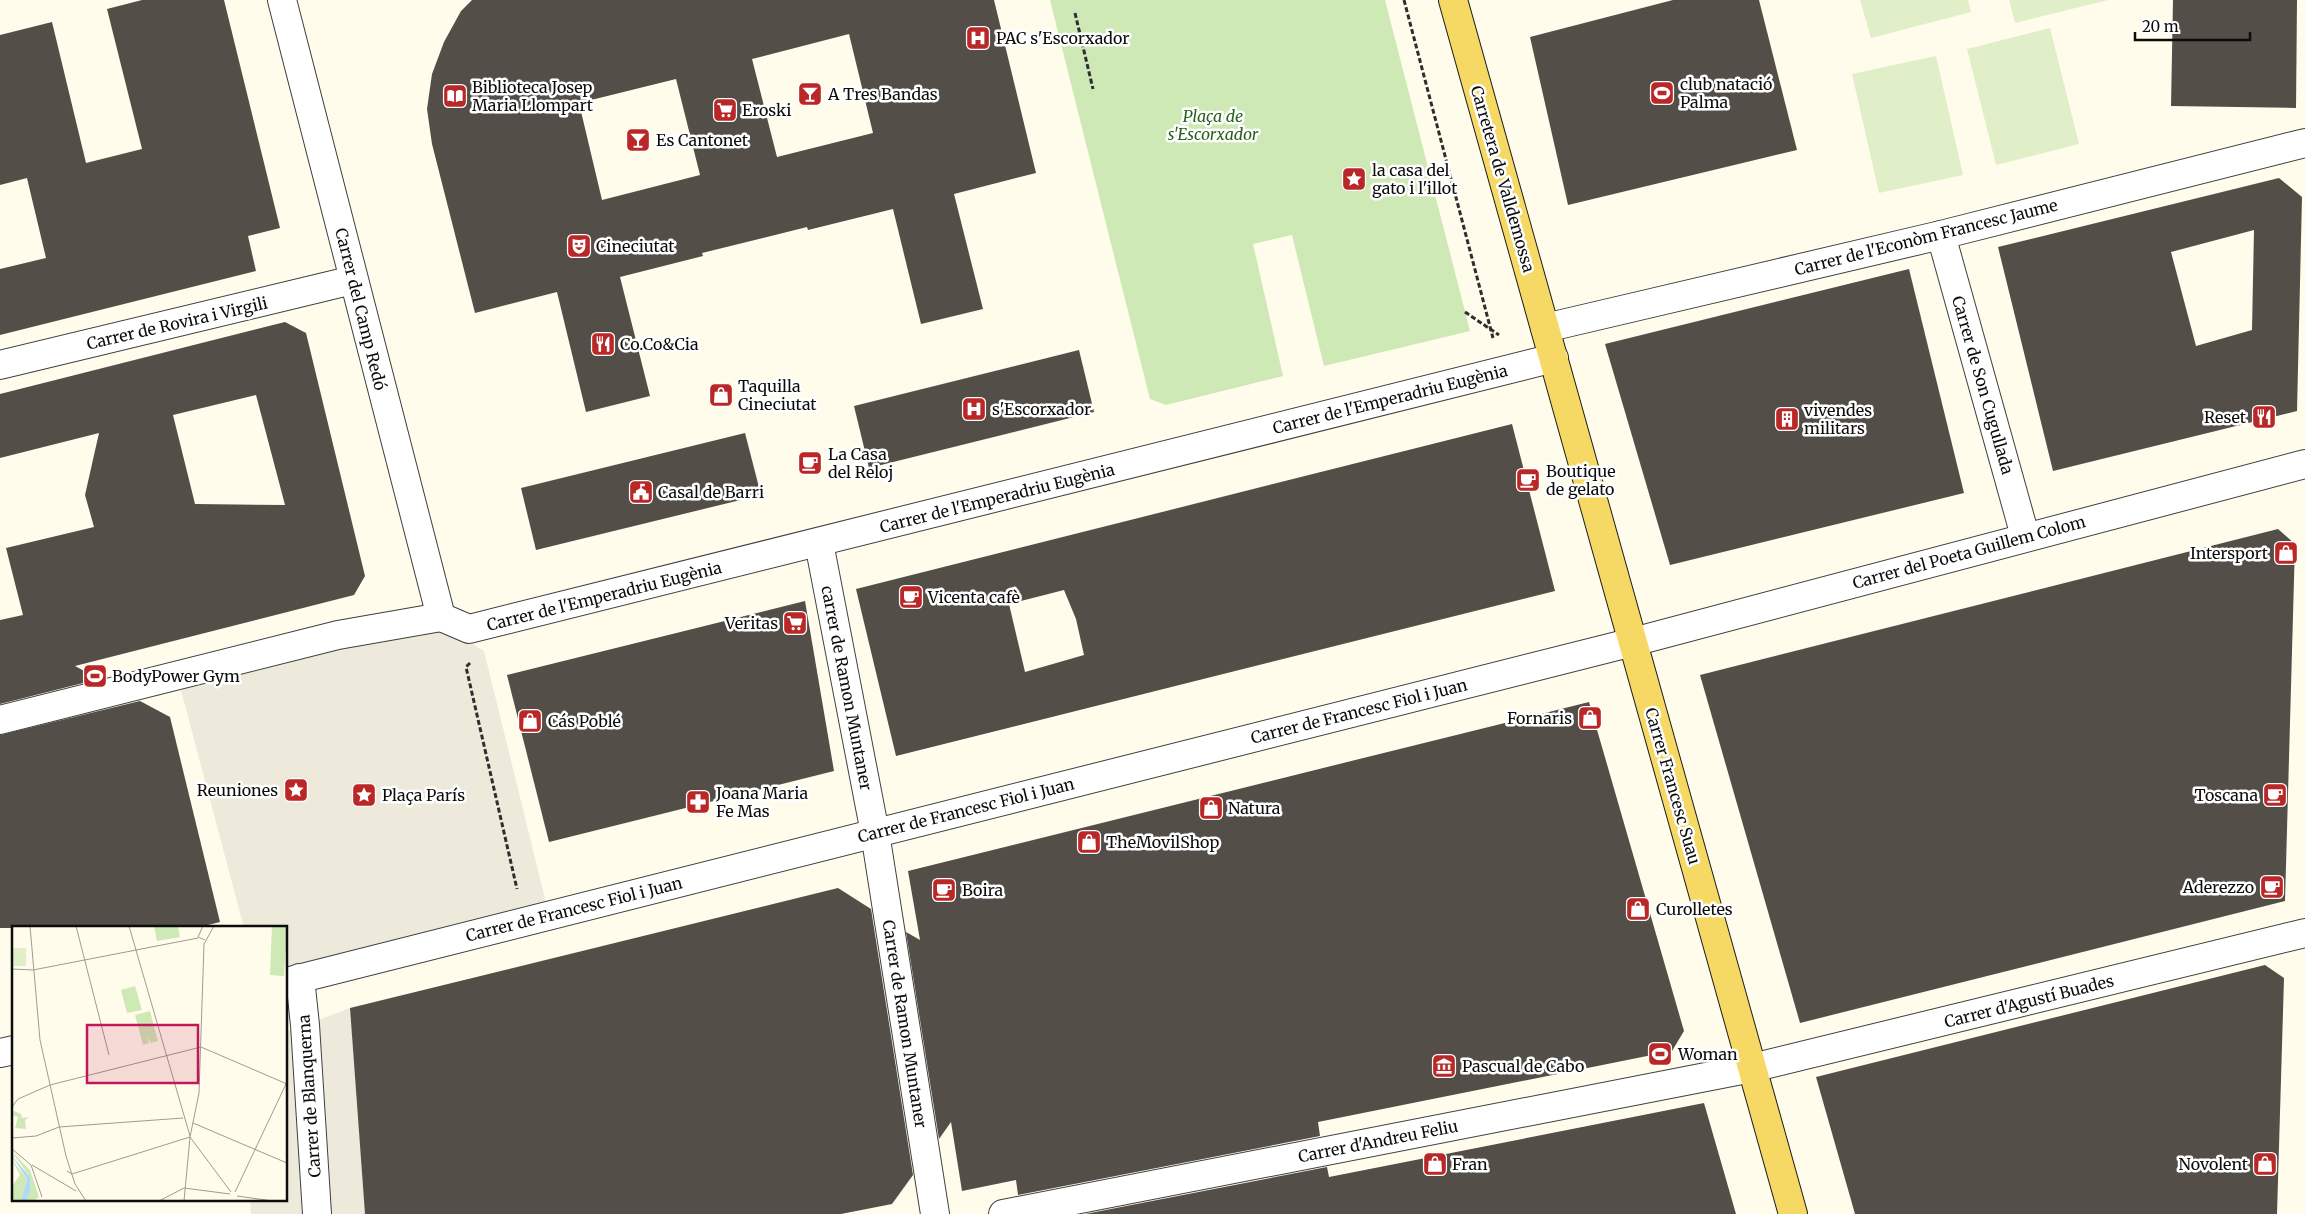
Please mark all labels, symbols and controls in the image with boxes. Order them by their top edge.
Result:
scale bar [2135,10,2250,42]
text: 20 m [2142,17,2179,36]
hospital icon: PAC s'Escorxador [965,25,991,51]
place label: PAC s'Escorxador [996,28,1130,48]
place label: club natació Palma [1680,74,1772,112]
place label: Biblioteca Josep Maria Llompart [472,77,594,115]
sports icon: club natació Palma [1649,80,1675,106]
bar icon: A Tres Bandas [797,81,823,107]
library icon: Biblioteca Josep Maria Llompart [442,83,468,109]
street label: Carretera de Valldemossa [1467,83,1539,275]
place label: A Tres Bandas [827,84,938,104]
supermarket icon: Eroski [712,97,738,123]
place label: Eroski [742,100,791,120]
park label: Plaça de s'Escorxador [1168,106,1259,144]
bar icon: Es Cantonet [625,127,651,153]
place label: Es Cantonet [656,130,749,150]
place label: la casa del gato i l'illot [1372,160,1458,198]
place icon: la casa del gato i l'illot [1341,166,1367,192]
street label: Carrer de l'Econòm Francesc Jaume [1792,195,2060,279]
street label: Carrer del Camp Redó [331,226,391,392]
theatre icon: Cineciutat [566,233,592,259]
place label: Cineciutat [596,236,675,256]
street label: Carrer de Rovira i Virgili [85,292,269,354]
street label: Carrer de Son Cugullada [1948,294,2018,477]
restaurant icon: Co.Co&Cia [590,331,616,357]
place label: Co.Co&Cia [620,334,699,354]
street label: Carrer de l'Emperadriu Eugènia [1271,360,1510,438]
place label: Taquilla Cineciutat [738,376,817,414]
shop icon: Taquilla Cineciutat [708,382,734,408]
hospital icon: s'Escorxador [961,396,987,422]
place label: s'Escorxador [992,399,1091,419]
place label: vivendes militars [1803,400,1872,438]
restaurant icon: Reset [2251,404,2277,430]
building icon: vivendes militars [1774,406,1800,432]
place label: Reset [2204,407,2247,427]
place label: La Casa del Reloj [828,444,893,482]
cafe icon: La Casa del Reloj [797,450,823,476]
street label: Carrer de l'Emperadriu Eugènia [878,459,1117,537]
place label: Boutique de gelato [1546,461,1616,499]
cafe icon: Boutique de gelato [1515,467,1541,493]
public building icon: Casal de Barri [628,479,654,505]
place label: Casal de Barri [658,482,764,502]
street label: Carrer del Poeta Guillem Colom [1850,511,2088,593]
shop icon: Intersport [2273,540,2299,566]
place label: Intersport [2190,543,2269,563]
street label: Carrer de l'Emperadriu Eugènia [485,557,724,635]
street label: carrer de Ramon Muntaner [817,584,877,792]
cafe icon: Vicenta cafè [898,584,924,610]
place label: Vicenta cafè [927,587,1020,607]
supermarket icon: Veritas [782,610,808,636]
place label: Veritas [724,613,778,633]
sports icon: BodyPower Gym [82,663,108,689]
place label: BodyPower Gym [112,666,240,686]
street label: Carrer de Francesc Fiol i Juan [1249,674,1470,748]
shop icon: Fornaris [1577,705,1603,731]
street label: Carrer Francesc Suau [1641,705,1705,867]
shop icon: Cás Poblé [517,708,543,734]
place label: Fornaris [1507,708,1572,728]
place label: Cás Poblé [548,711,621,731]
street label: Carrer de Francesc Fiol i Juan [856,773,1077,847]
place icon: Reuniones [283,777,309,803]
place label: Reuniones [197,780,278,800]
place icon: Plaça París [351,782,377,808]
cafe icon: Toscana [2262,782,2288,808]
place label: Joana Maria Fe Mas [715,783,808,821]
place label: Plaça París [382,785,465,805]
place label: Toscana [2194,785,2258,805]
pharmacy icon: Joana Maria Fe Mas [685,789,711,815]
shop icon: Natura [1198,795,1224,821]
place label: Natura [1228,798,1281,818]
shop icon: TheMovilShop [1076,829,1102,855]
place label: TheMovilShop [1106,832,1219,852]
street label: Carrer de Francesc Fiol i Juan [464,872,685,946]
cafe icon: Aderezzo [2259,874,2285,900]
cafe icon: Boira [931,877,957,903]
place label: Aderezzo [2182,877,2254,897]
place label: Boira [962,880,1004,900]
shop icon: Curolletes [1625,896,1651,922]
place label: Curolletes [1656,899,1733,919]
street label: Carrer de Ramon Muntaner [879,918,931,1130]
inset map [12,926,288,1202]
street label: Carrer d'Agustí Buades [1942,970,2116,1032]
street label: Carrer de Blanquerna [293,1013,325,1178]
sports icon: Woman [1647,1041,1673,1067]
place label: Woman [1677,1044,1738,1064]
museum icon: Pascual de Cabo [1431,1053,1457,1079]
place label: Pascual de Cabo [1462,1056,1584,1076]
street label: Carrer d'Andreu Feliu [1296,1116,1460,1166]
shop icon: Fran [1422,1151,1448,1177]
shop icon: Novolent [2252,1151,2278,1177]
place label: Fran [1452,1154,1488,1174]
place label: Novolent [2178,1154,2249,1174]

